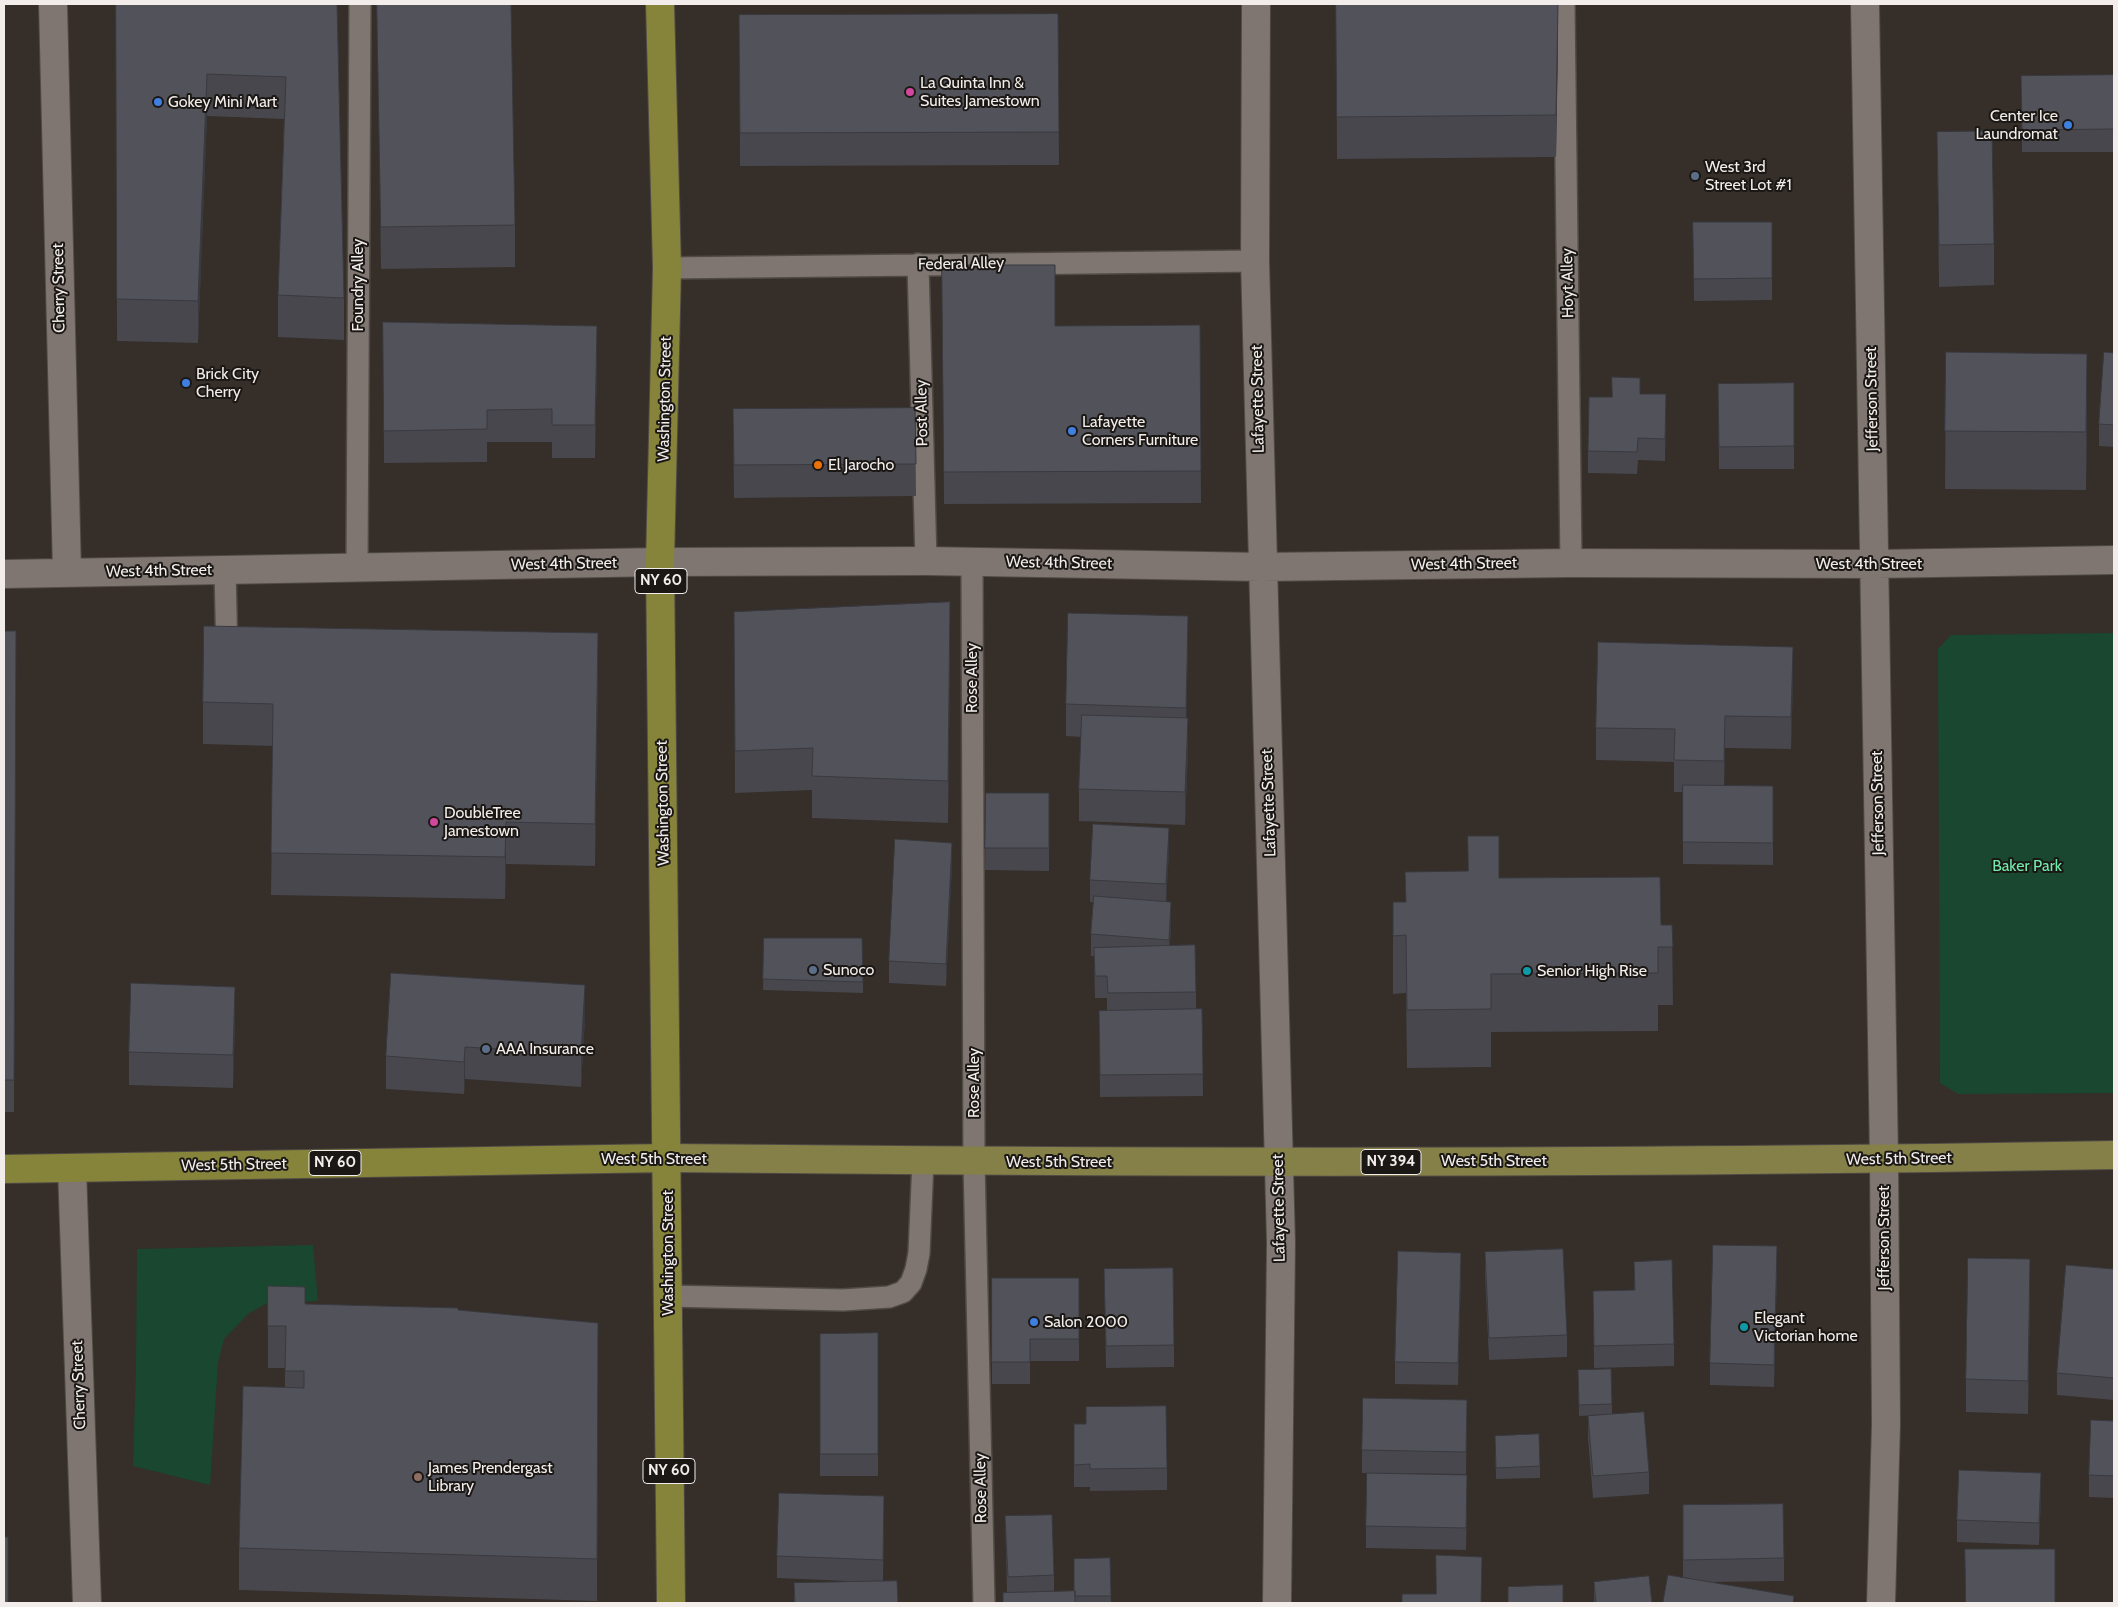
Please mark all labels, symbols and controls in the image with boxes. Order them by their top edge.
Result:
place label: La Quinta Inn & Suites Jamestown [920,73,1040,111]
marker: La Quinta Inn & Suites Jamestown [904,86,916,98]
place label: Gokey Mini Mart [168,92,277,112]
marker: Gokey Mini Mart [152,96,164,108]
place label: Center Ice Laundromat [1976,106,2058,144]
marker: Center Ice Laundromat [2062,119,2074,131]
place label: West 3rd Street Lot #1 [1705,157,1792,195]
marker: West 3rd Street Lot #1 [1689,170,1701,182]
street label: Foundry Alley [348,239,368,331]
street label: Cherry Street [49,243,69,333]
street label: Hoyt Alley [1558,248,1578,318]
street label: Federal Alley [918,254,1004,274]
street label: Washington Street [654,336,676,462]
street label: Lafayette Street [1247,345,1269,453]
street label: Jefferson Street [1861,346,1883,452]
place label: Brick City Cherry [196,364,259,402]
marker: Brick City Cherry [180,377,192,389]
street label: Post Alley [912,379,932,447]
place label: Lafayette Corners Furniture [1082,412,1198,450]
marker: Lafayette Corners Furniture [1066,425,1078,437]
place label: El Jarocho [828,455,894,475]
marker: El Jarocho [812,459,824,471]
street label: West 4th Street [1006,552,1112,574]
street label: West 4th Street [511,553,617,575]
street label: West 4th Street [1411,553,1517,575]
street label: West 4th Street [1816,554,1922,574]
street label: West 4th Street [106,560,212,582]
road number: NY 60 [635,568,687,594]
street label: Rose Alley [962,643,982,713]
street label: Washington Street [652,740,674,866]
street label: Lafayette Street [1258,749,1280,857]
street label: Jefferson Street [1867,750,1889,856]
place label: DoubleTree Jamestown [444,803,521,841]
marker: DoubleTree Jamestown [428,816,440,828]
park label: Baker Park [1992,856,2062,876]
place label: Sunoco [823,960,874,980]
place label: Senior High Rise [1537,961,1647,981]
marker: Sunoco [807,964,819,976]
marker: Senior High Rise [1521,965,1533,977]
place label: AAA Insurance [496,1039,594,1059]
marker: AAA Insurance [480,1043,492,1055]
street label: Rose Alley [964,1048,984,1118]
street label: West 5th Street [1846,1148,1952,1170]
street label: West 5th Street [601,1149,707,1169]
road number: NY 60 [309,1150,361,1176]
road number: NY 394 [1361,1150,1421,1174]
street label: West 5th Street [1441,1151,1547,1171]
street label: West 5th Street [1006,1152,1112,1172]
street label: West 5th Street [181,1154,287,1176]
street label: Lafayette Street [1268,1154,1290,1262]
street label: Jefferson Street [1874,1186,1894,1290]
street label: Washington Street [658,1190,678,1316]
place label: Elegant Victorian home [1754,1308,1858,1346]
place label: Salon 2000 [1044,1312,1128,1332]
marker: Salon 2000 [1028,1316,1040,1328]
marker: Elegant Victorian home [1738,1321,1750,1333]
street label: Cherry Street [68,1340,90,1430]
street label: Rose Alley [971,1453,991,1523]
place label: James Prendergast Library [428,1458,553,1496]
road number: NY 60 [643,1458,695,1484]
marker: James Prendergast Library [412,1471,424,1483]

